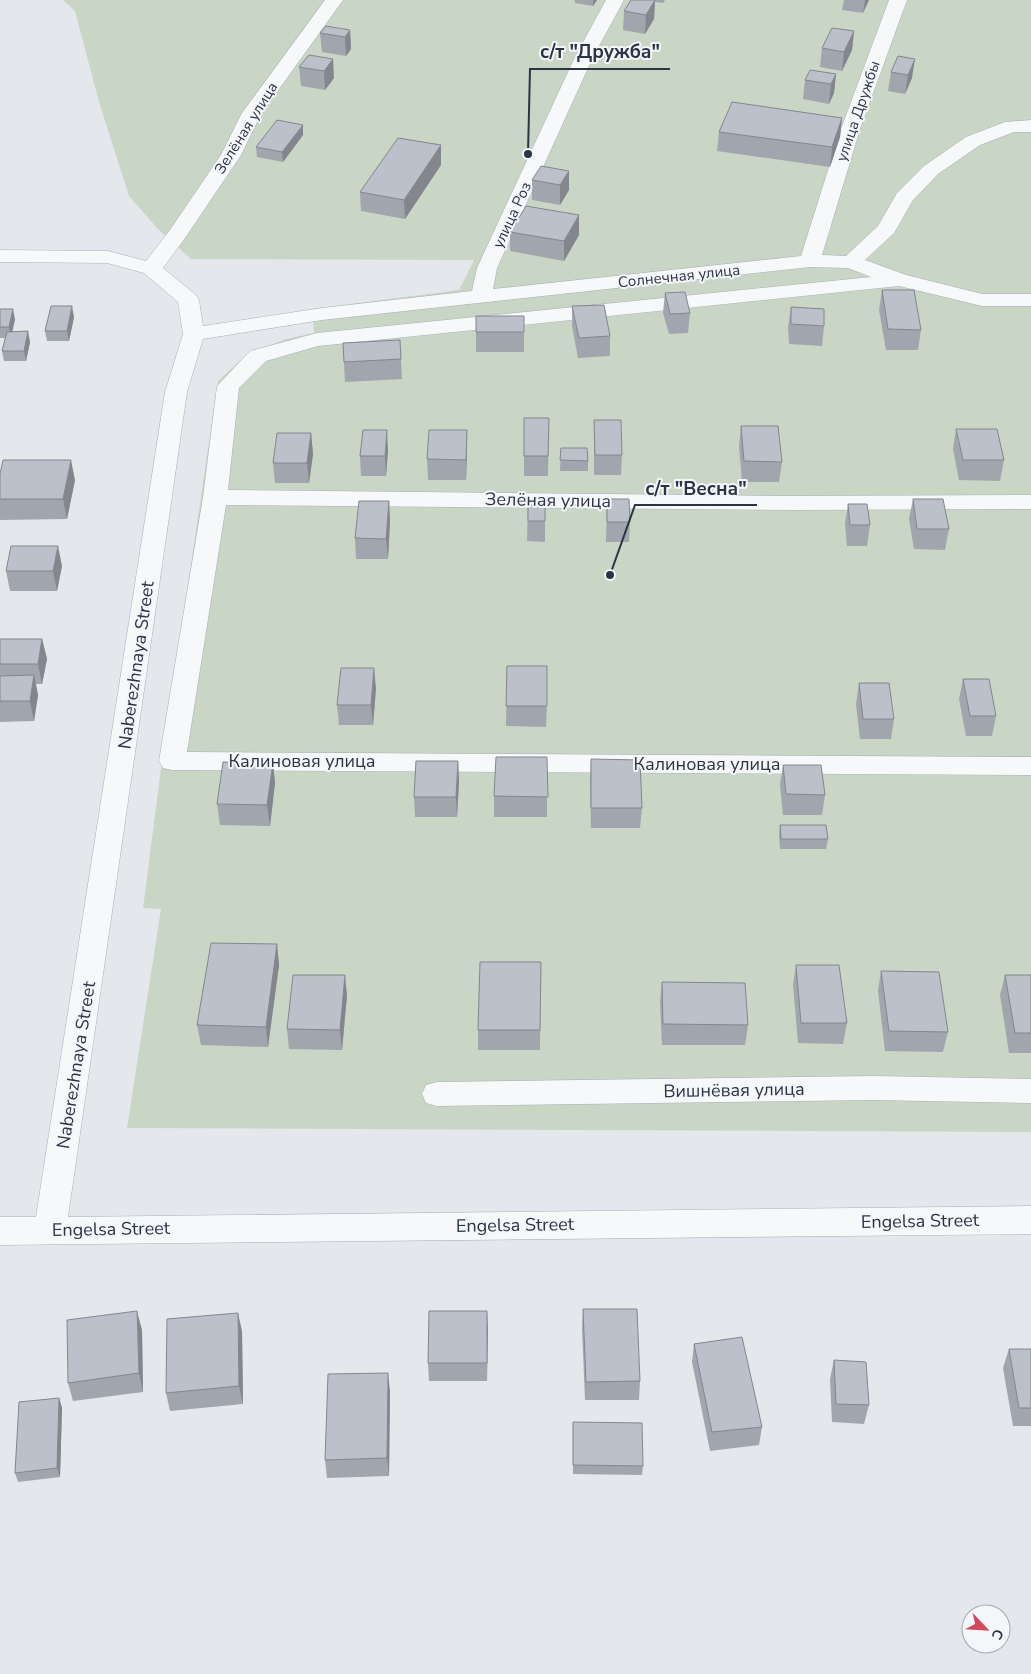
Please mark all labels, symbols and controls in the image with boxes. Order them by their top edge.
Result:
callout: с/т "Дружба" [530,35,670,69]
text: с/т "Дружба" [540,39,660,65]
street label: улица Дружбы [831,58,885,164]
street label: Зелёная улица [210,78,282,178]
street label: улица Роз [488,179,536,251]
street label: Солнечная улица [617,260,741,292]
callout: с/т "Весна" [635,471,757,505]
text: с/т "Весна" [645,476,747,502]
street label: Зелёная улица [485,487,611,513]
street label: Naberezhnaya Street [112,579,160,751]
street label: Калиновая улица [229,749,375,773]
street label: Калиновая улица [634,752,780,776]
street label: Naberezhnaya Street [51,979,101,1151]
street label: Вишнёвая улица [663,1077,805,1103]
street label: Engelsa Street [861,1208,980,1234]
street label: Engelsa Street [456,1212,575,1238]
street label: Engelsa Street [52,1216,171,1242]
north arrow [961,1604,1011,1654]
text: С [987,1626,1008,1643]

